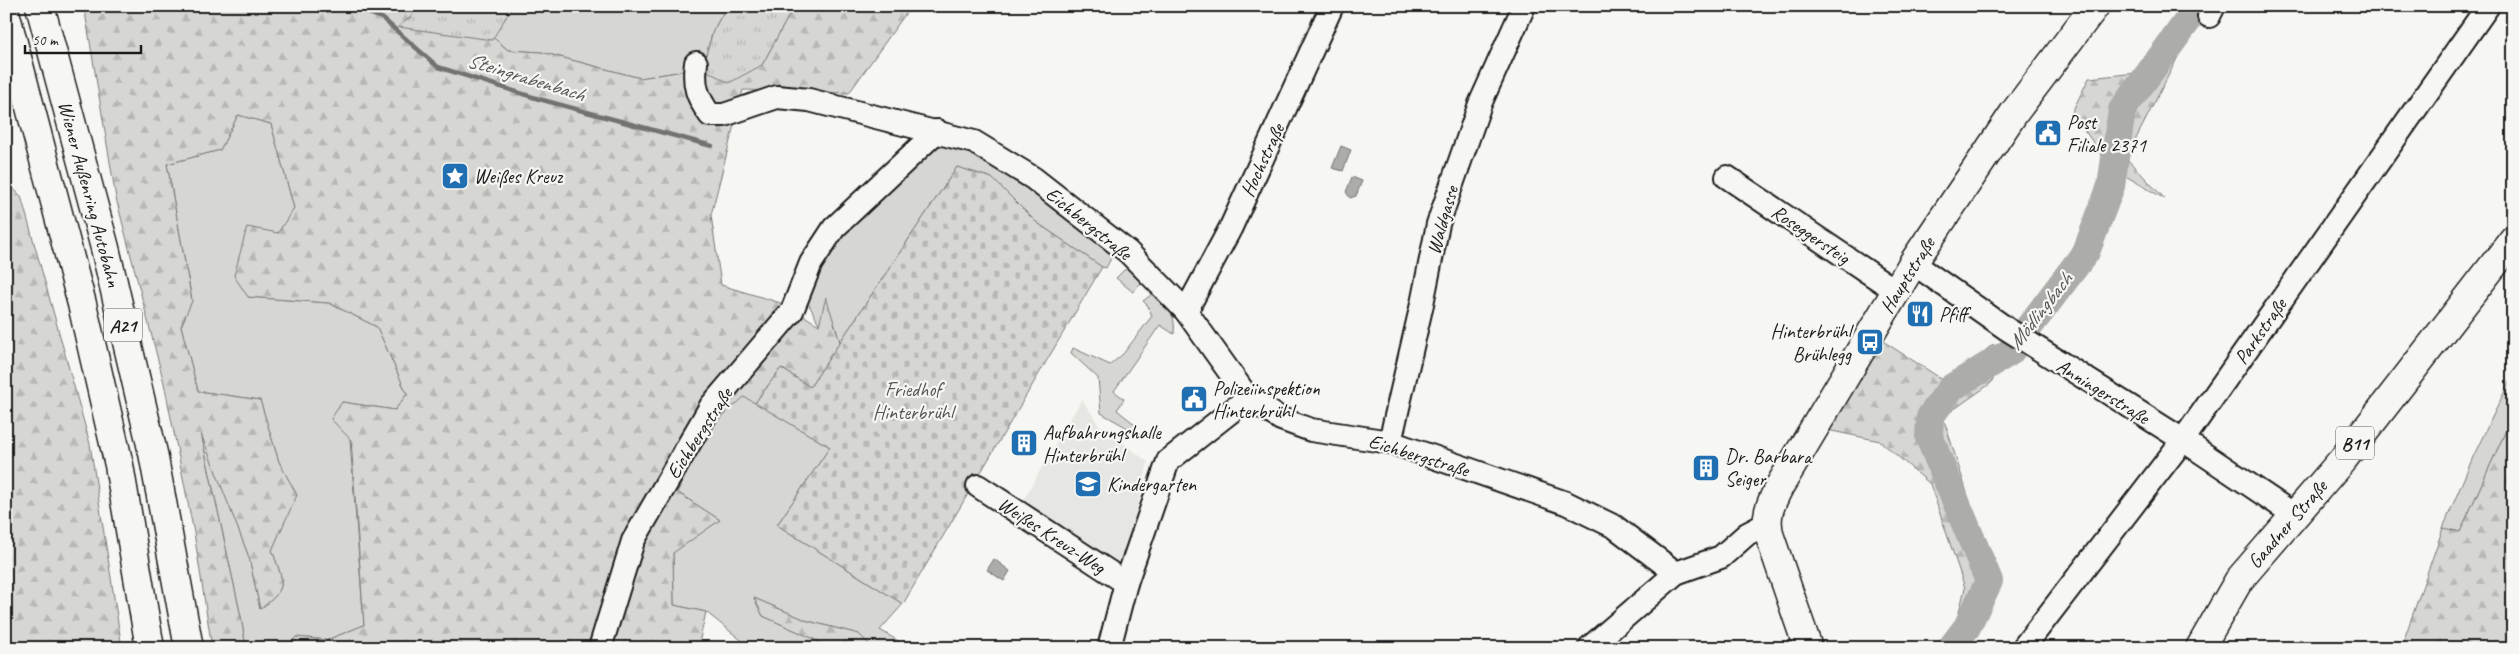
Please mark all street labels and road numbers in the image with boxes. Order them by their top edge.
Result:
street label: Wiener Außenring Autobahn [53,98,127,291]
street label: Hochstraße [1235,118,1291,201]
street label: Eichbergstraße [1041,181,1138,267]
street label: Waldgasse [1421,182,1465,257]
street label: Roseggersteig [1767,199,1856,270]
street label: Hauptstraße [1874,231,1941,318]
street label: Parkstraße [2229,292,2293,369]
road number: A21 [104,308,142,342]
street label: Anningerstraße [2052,353,2155,431]
street label: Eichbergstraße [661,382,739,483]
road number: B11 [2336,426,2374,459]
street label: Eichbergstraße [1366,428,1473,483]
street label: Gaadner Straße [2242,474,2334,574]
street label: Weißes Kreuz-Weg [993,491,1111,580]

